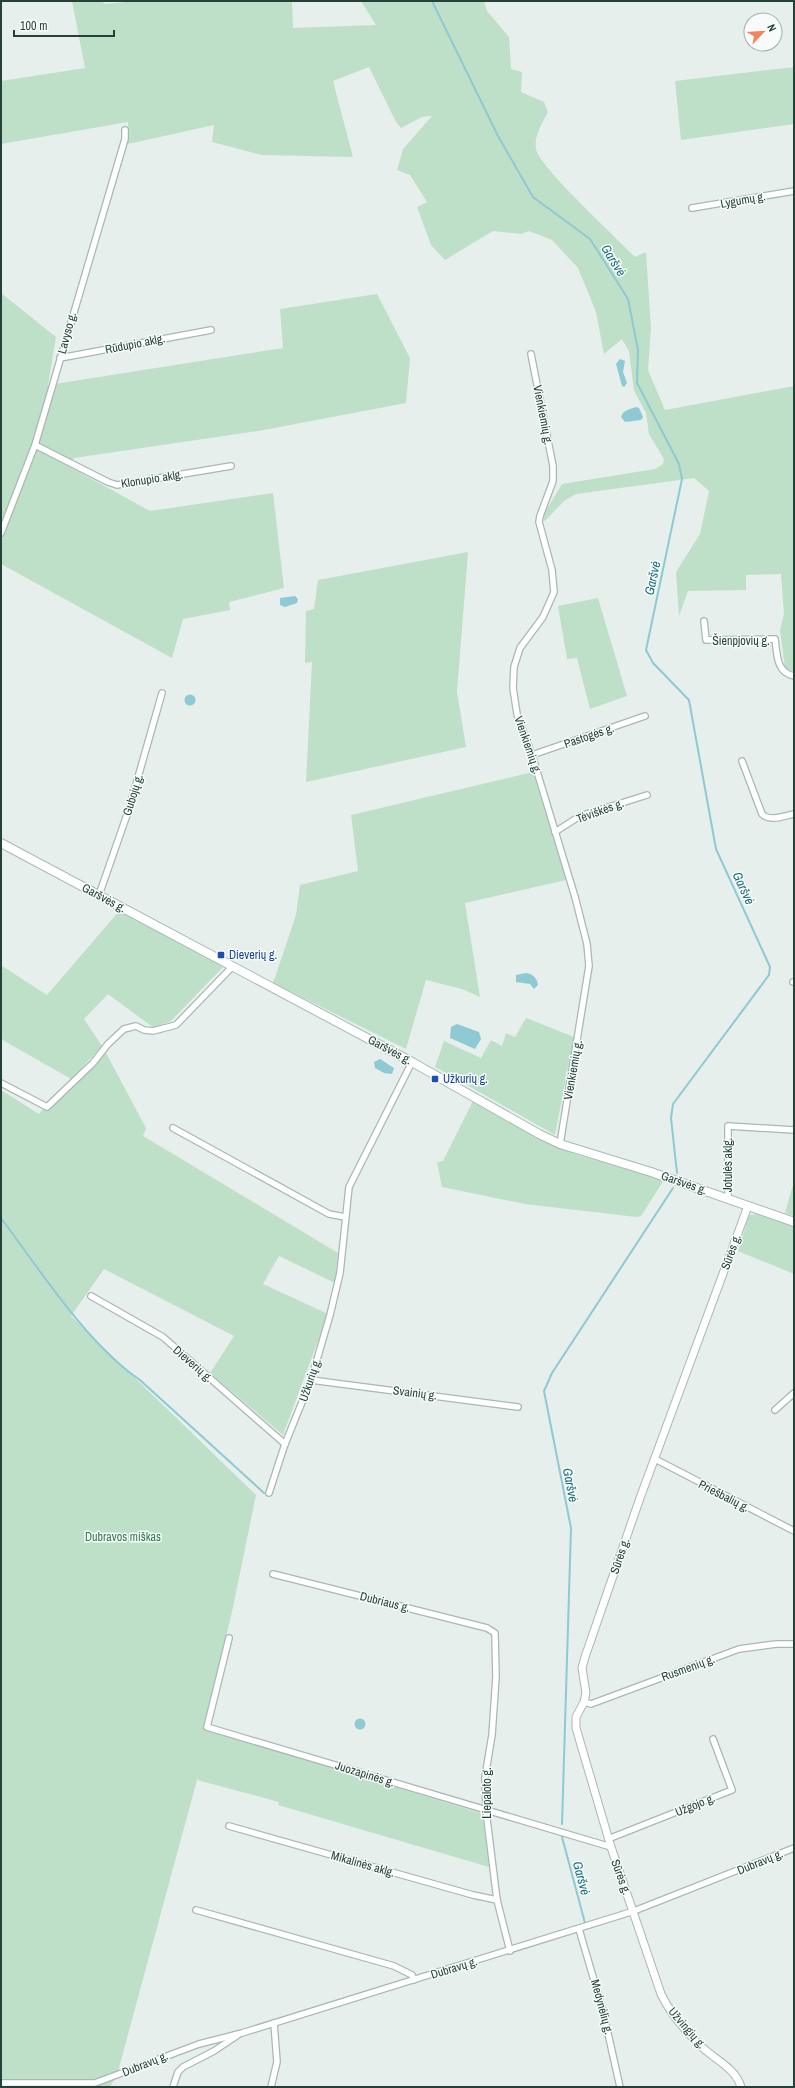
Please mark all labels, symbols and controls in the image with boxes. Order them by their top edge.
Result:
scale bar [14,12,114,38]
north arrow [743,12,783,52]
text: 100 m [20,18,47,34]
text: N [764,22,780,34]
street label: Lygumų g. [719,188,767,212]
water label: Garšvė [597,241,630,279]
street label: Lavyso g. [54,311,80,355]
street label: Rūdupio aklg. [104,330,166,358]
street label: Vienkiemių g. [529,384,557,446]
street label: Klonupio aklg. [120,466,184,492]
water label: Garšvė [641,559,664,597]
street label: Šienpjovių g. [712,633,770,649]
street label: Vienkiemių g. [511,714,545,776]
street label: Pastogės g. [562,720,616,752]
street label: Gubojų g. [119,772,147,818]
street label: Tėviškės g. [574,795,626,827]
water label: Garšvė [729,869,759,907]
street label: Garšvės g. [79,880,129,916]
place label: Dieverių g. [229,947,277,963]
marker: Dieverių g. [216,950,226,960]
street label: Garšvės g. [365,1032,415,1068]
street label: Vienkiemių g. [560,1039,586,1101]
place label: Užkurių g. [443,1071,488,1087]
marker: Užkurių g. [430,1074,440,1084]
street label: Jotulės aklg. [720,1138,736,1192]
street label: Garšvės g. [659,1168,709,1198]
street label: Sūrės g. [717,1232,745,1272]
street label: Dieverių g. [170,1342,216,1386]
street label: Užkurių g. [295,1356,325,1404]
street label: Svainių g. [392,1382,438,1404]
water label: Garšvė [559,1467,582,1504]
street label: Priešbalių g. [696,1476,752,1516]
park label: Dubravos miškas [85,1529,161,1545]
street label: Sūrės g. [606,1536,634,1576]
street label: Dubriaus g. [358,1588,412,1616]
street label: Rusmenių g. [659,1651,717,1685]
street label: Juozapinės g. [333,1757,397,1791]
street label: Liepaloto g. [479,1767,495,1819]
street label: Užgojo g. [673,1790,717,1820]
street label: Dubravų g. [735,1846,785,1878]
street label: Mikalinės aklg. [329,1847,397,1881]
street label: Sūrės g. [607,1857,635,1897]
water label: Garšvė [569,1859,594,1897]
street label: Dubravų g. [429,1953,479,1983]
street label: Medynėlių g. [587,1978,617,2036]
street label: Užvingių g. [665,2004,709,2052]
street label: Dubravų g. [120,2048,170,2080]

